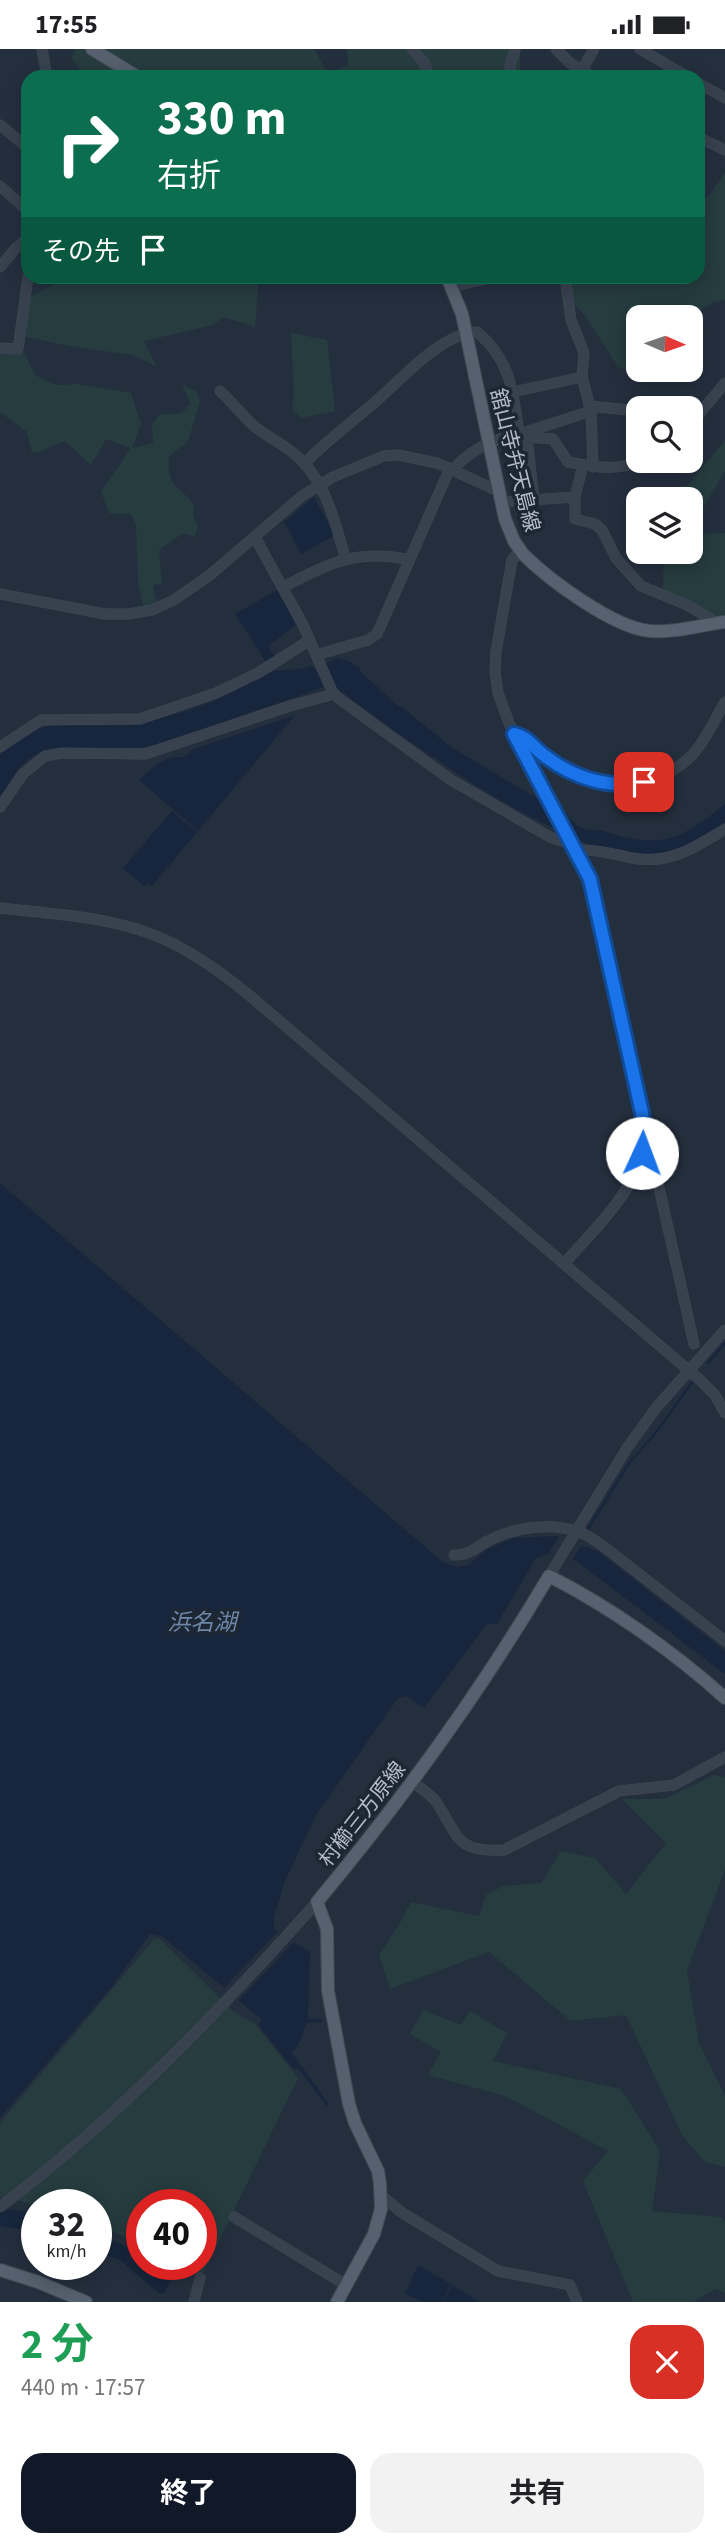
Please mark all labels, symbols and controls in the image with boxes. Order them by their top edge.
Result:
text: 17:55 [35,6,98,43]
text: 330 m [157,84,286,154]
icon: right [42,98,133,189]
text: 右折 [157,153,221,199]
icon: arrive [134,231,172,269]
text: その先 [42,233,120,270]
north arrow [626,305,704,381]
map controls [626,305,703,564]
street label: 舘山寺弁天島線 [483,385,547,535]
button: search [626,396,703,473]
button: layers [626,487,703,564]
pin [614,752,674,812]
icon: arrive [625,763,663,801]
position arrow [605,1116,679,1190]
water label: 浜名湖 [168,1606,240,1639]
street label: 村櫛三方原線 [311,1755,413,1873]
speed limit sign: 40 [126,2189,217,2280]
text: 32 [48,2200,85,2250]
text: km/h [47,2239,86,2264]
text: 2 分 [21,2315,94,2375]
button: close [630,2325,704,2399]
text: 440 m · 17:57 [21,2371,145,2404]
button: 終了 [21,2453,356,2533]
button: 共有 [370,2453,704,2533]

